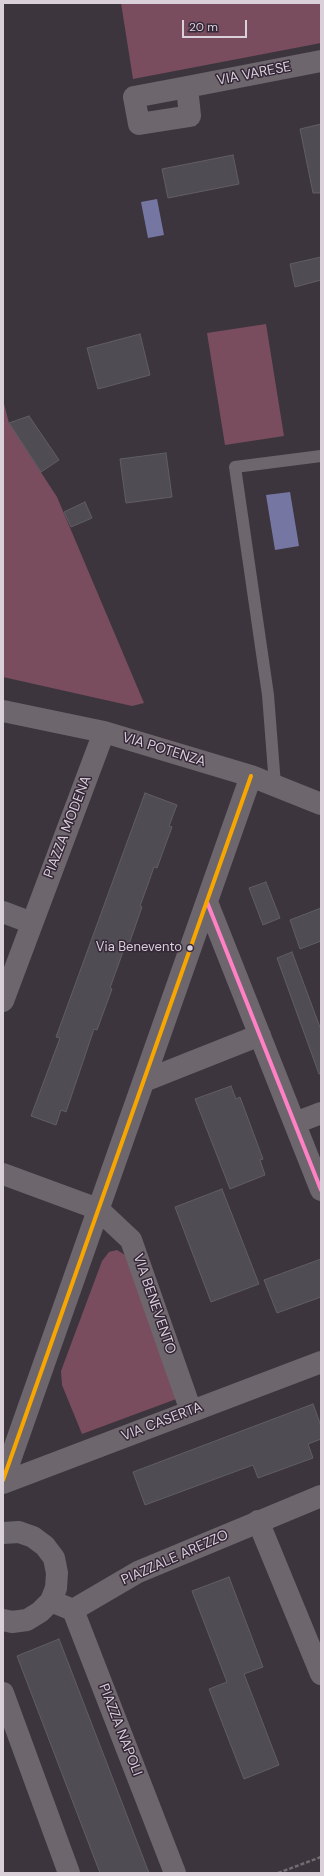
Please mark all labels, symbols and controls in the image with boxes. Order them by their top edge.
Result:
scale bar [184,12,249,38]
text: 20 m [189,19,218,35]
street label: VIA VARESE [215,59,293,89]
street label: VIA POTENZA [120,729,208,771]
street label: PIAZZA MODENA [41,774,95,880]
place label: Via Benevento [96,940,182,956]
marker: Via Benevento [185,943,195,953]
street label: VIA BENEVENTO [129,1252,179,1356]
street label: VIA CASERTA [119,1399,205,1445]
street label: PIAZZALE AREZZO [119,1527,231,1589]
street label: PIAZZA NAPOLI [95,1682,145,1778]

